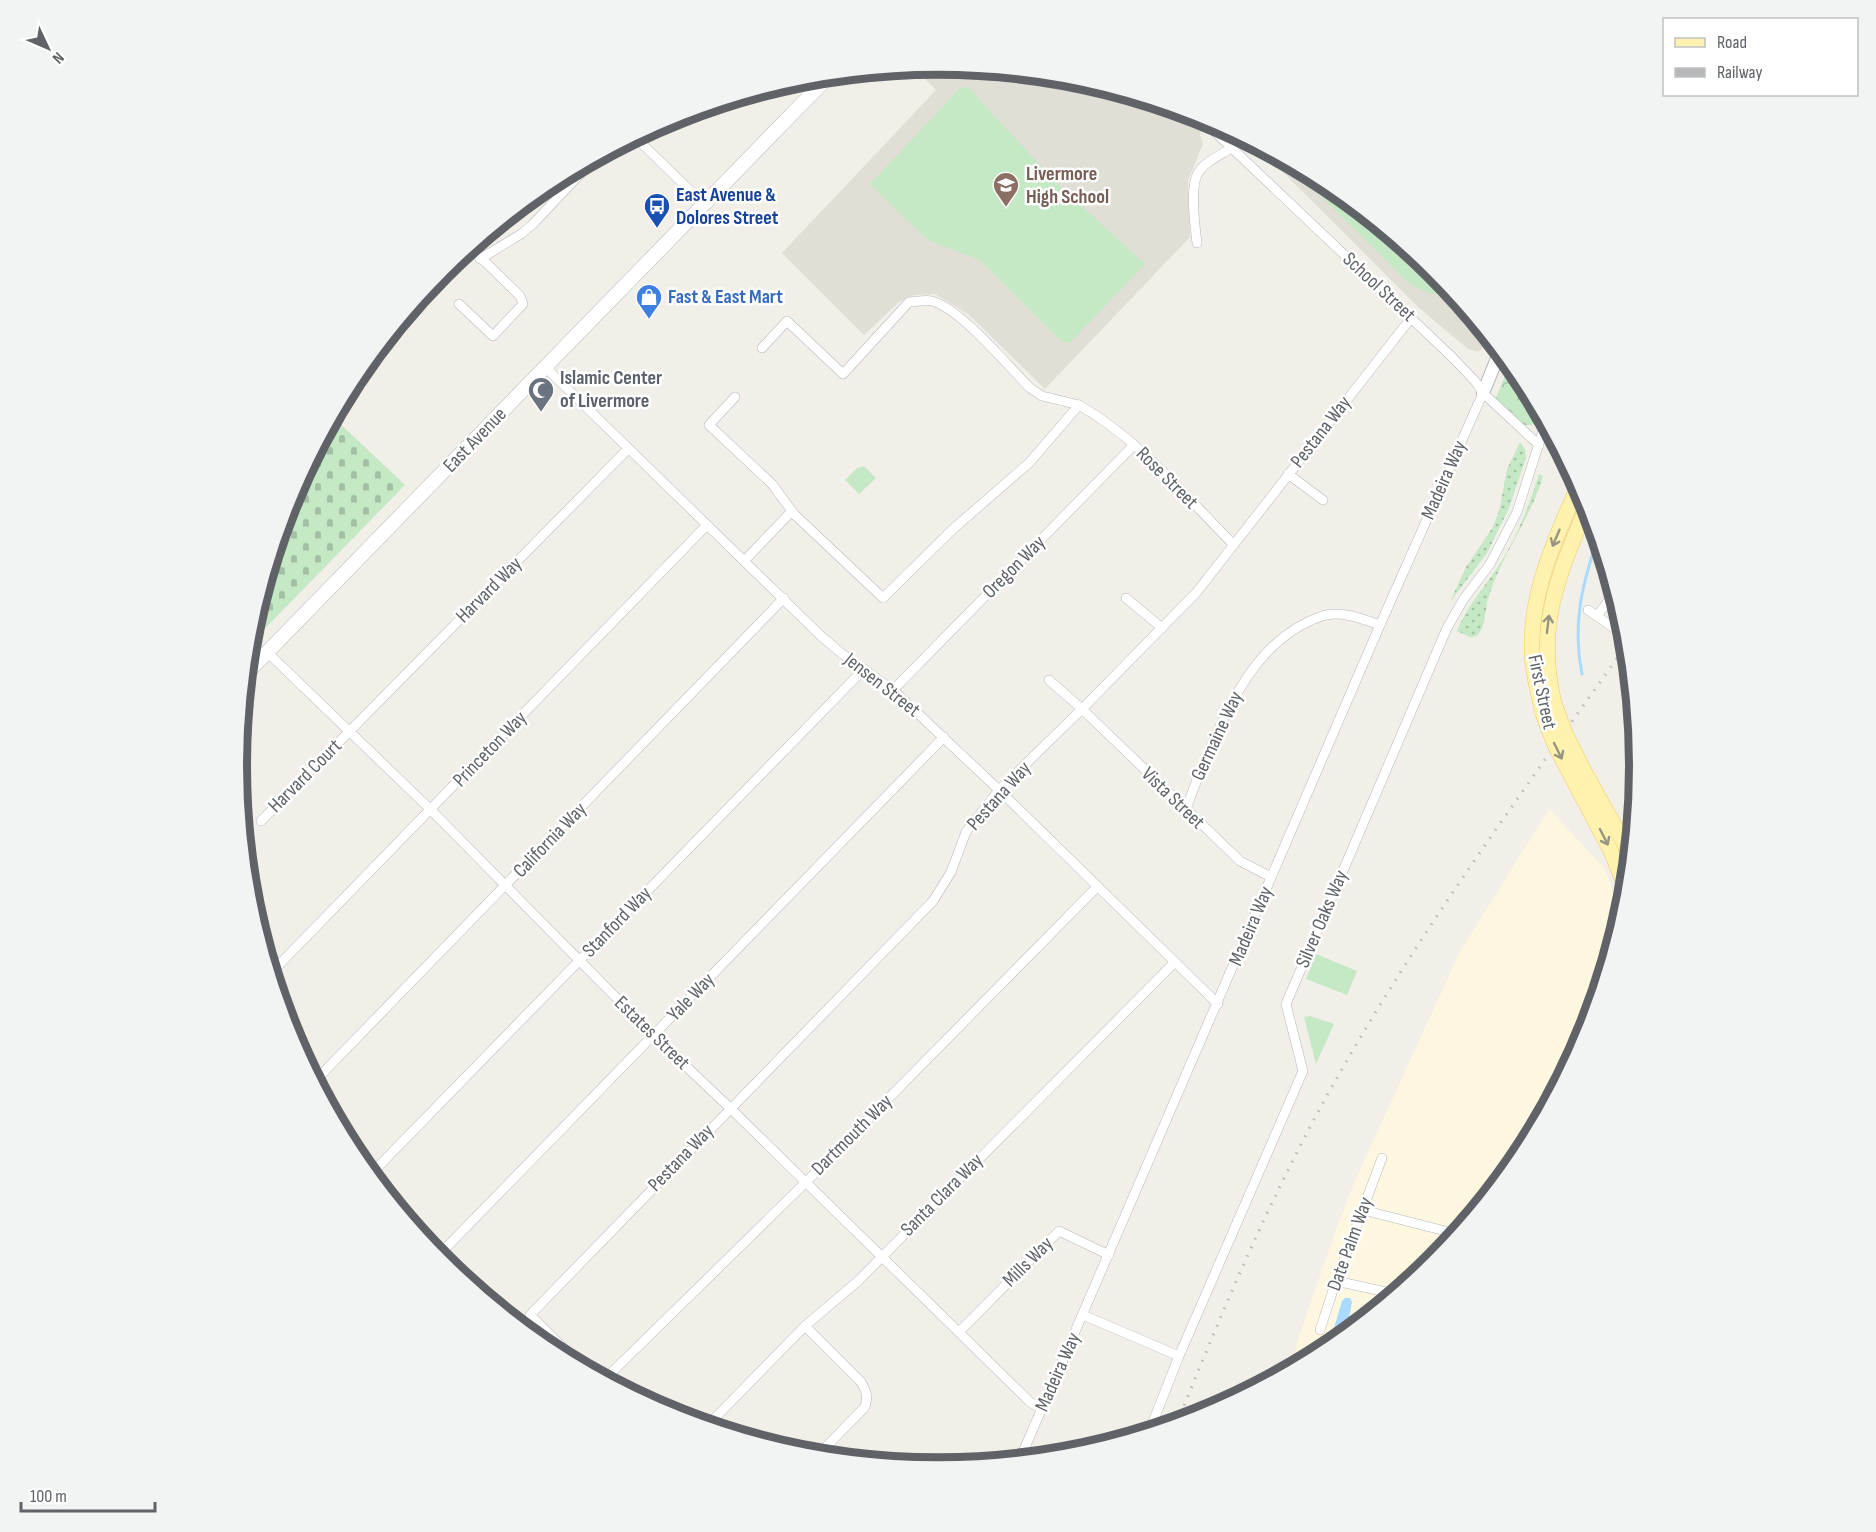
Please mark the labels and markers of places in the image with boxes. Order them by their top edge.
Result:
place label: Livermore High School [1026,162,1109,209]
school or university icon: Livermore High School [991,170,1021,208]
place label: East Avenue & Dolores Street [676,183,779,230]
bus stop icon: East Avenue & Dolores Street [642,191,672,229]
shop icon: Fast & East Mart [634,282,664,320]
place label: Fast & East Mart [668,285,783,309]
place label: Islamic Center of Livermore [560,366,662,413]
mosque icon: Islamic Center of Livermore [526,375,556,413]

